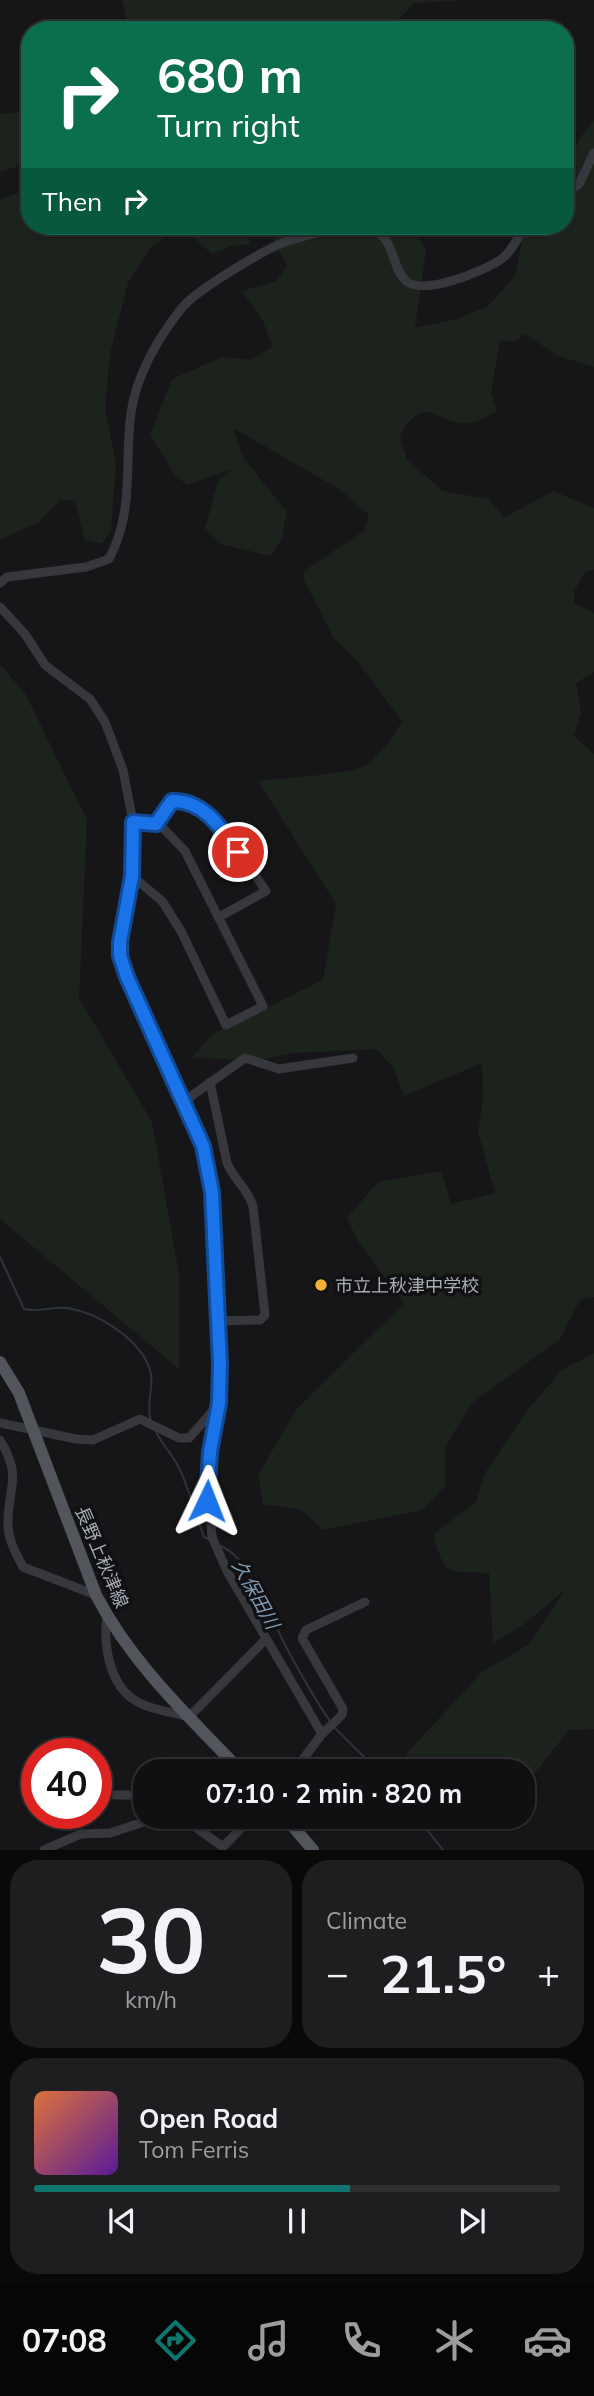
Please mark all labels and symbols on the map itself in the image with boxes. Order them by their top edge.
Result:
pin [208,822,268,882]
place label: 市立上秋津中学校 [335,1274,479,1297]
marker: 市立上秋津中学校 [313,1277,329,1293]
position arrow [170,1464,244,1538]
street label: 長野上秋津線 [70,1503,134,1611]
water label: 久保田川 [227,1555,286,1635]
speed limit sign: 40 [21,1738,112,1829]

